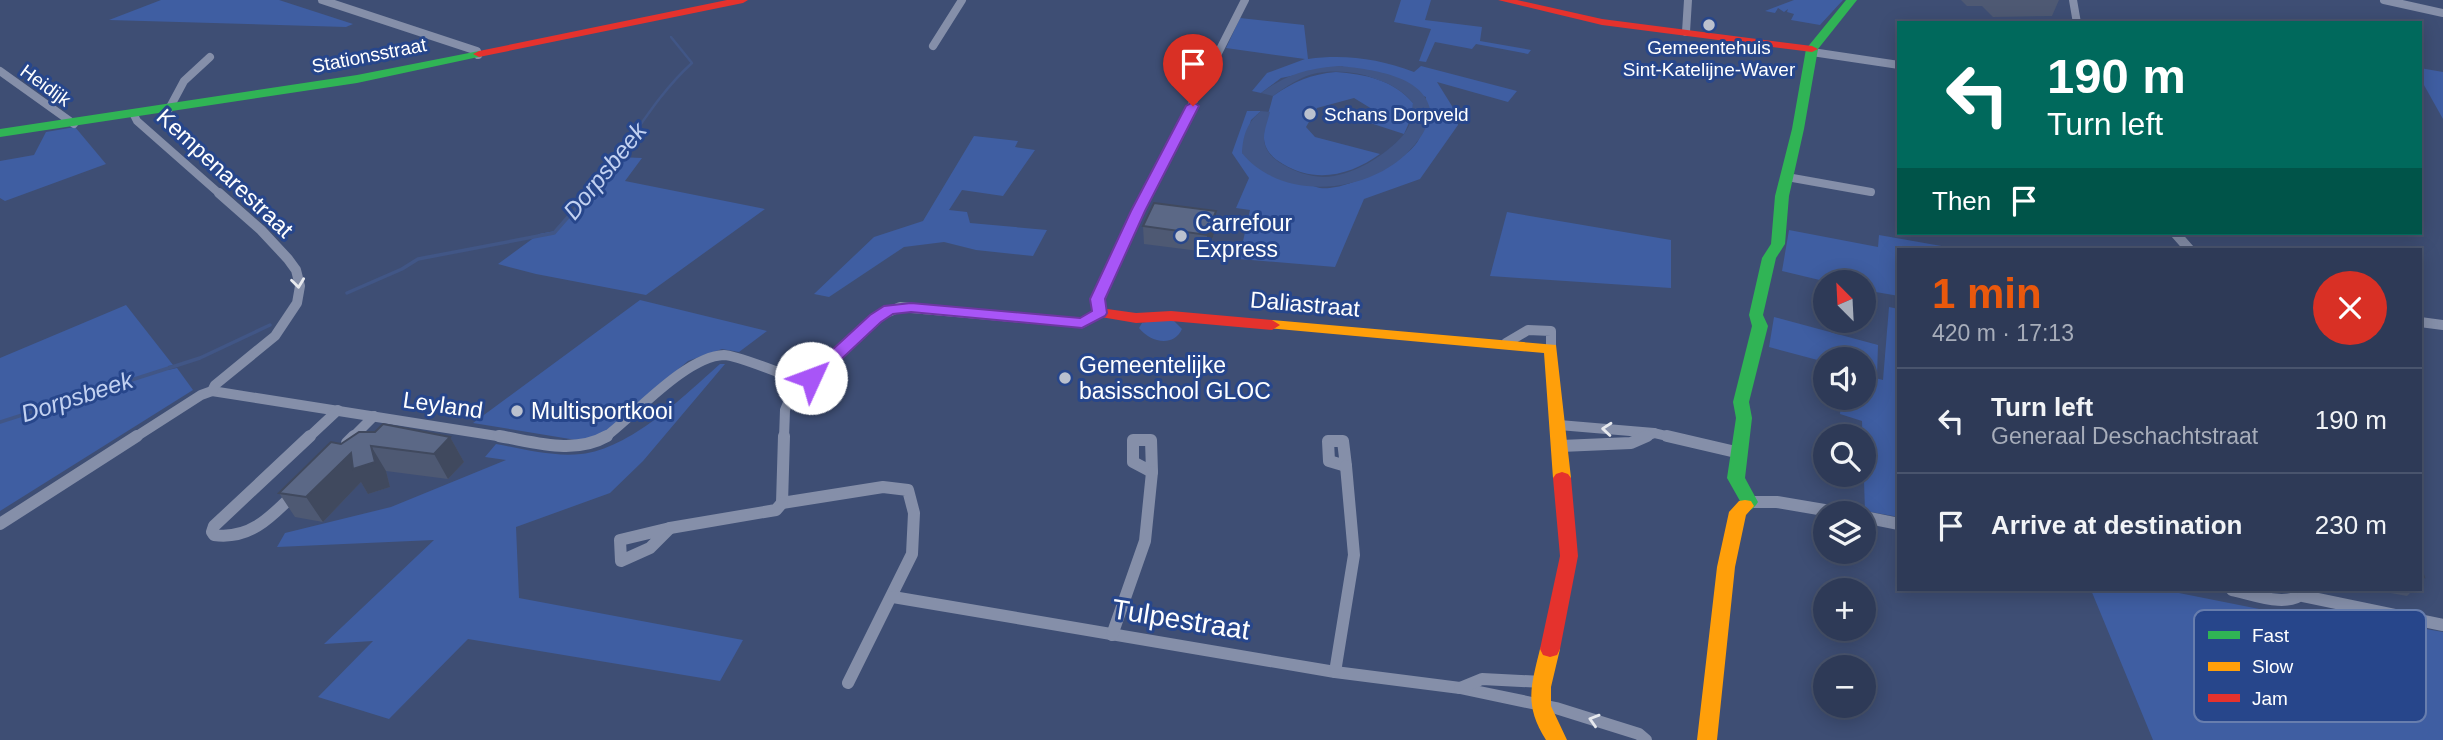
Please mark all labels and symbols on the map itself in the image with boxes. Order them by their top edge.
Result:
marker: Gemeentehuis Sint-Katelijne-Waver [1701,17,1717,33]
street label: Stationsstraat [310,34,429,77]
pin [1163,34,1223,106]
place label: Gemeentehuis Sint-Katelijne-Waver [1623,37,1796,80]
street label: Heidijk [16,60,75,111]
street label: Kempenarestraat [152,103,299,243]
place label: Schans Dorpveld [1324,104,1469,125]
marker: Schans Dorpveld [1302,106,1318,122]
water label: Dorpsbeek [558,116,653,224]
place label: Carrefour Express [1195,210,1292,262]
marker: Carrefour Express [1173,228,1189,244]
north arrow [1813,270,1876,332]
one-way arrow [290,278,305,289]
street label: Daliastraat [1249,286,1361,322]
position arrow [774,341,848,415]
place label: Gemeentelijke basisschool GLOC [1079,352,1271,404]
water label: Dorpsbeek [17,365,138,427]
marker: Gemeentelijke basisschool GLOC [1057,370,1073,386]
street label: Leyland [401,387,485,423]
place label: Multisportkooi [531,398,673,424]
marker: Multisportkooi [509,403,525,419]
one-way arrow [1601,422,1612,437]
street label: Tulpestraat [1110,593,1252,646]
legend [2194,610,2426,722]
text: Fast [2252,625,2290,646]
text: Slow [2252,656,2293,677]
text: Jam [2252,688,2288,709]
one-way arrow [1588,713,1600,728]

